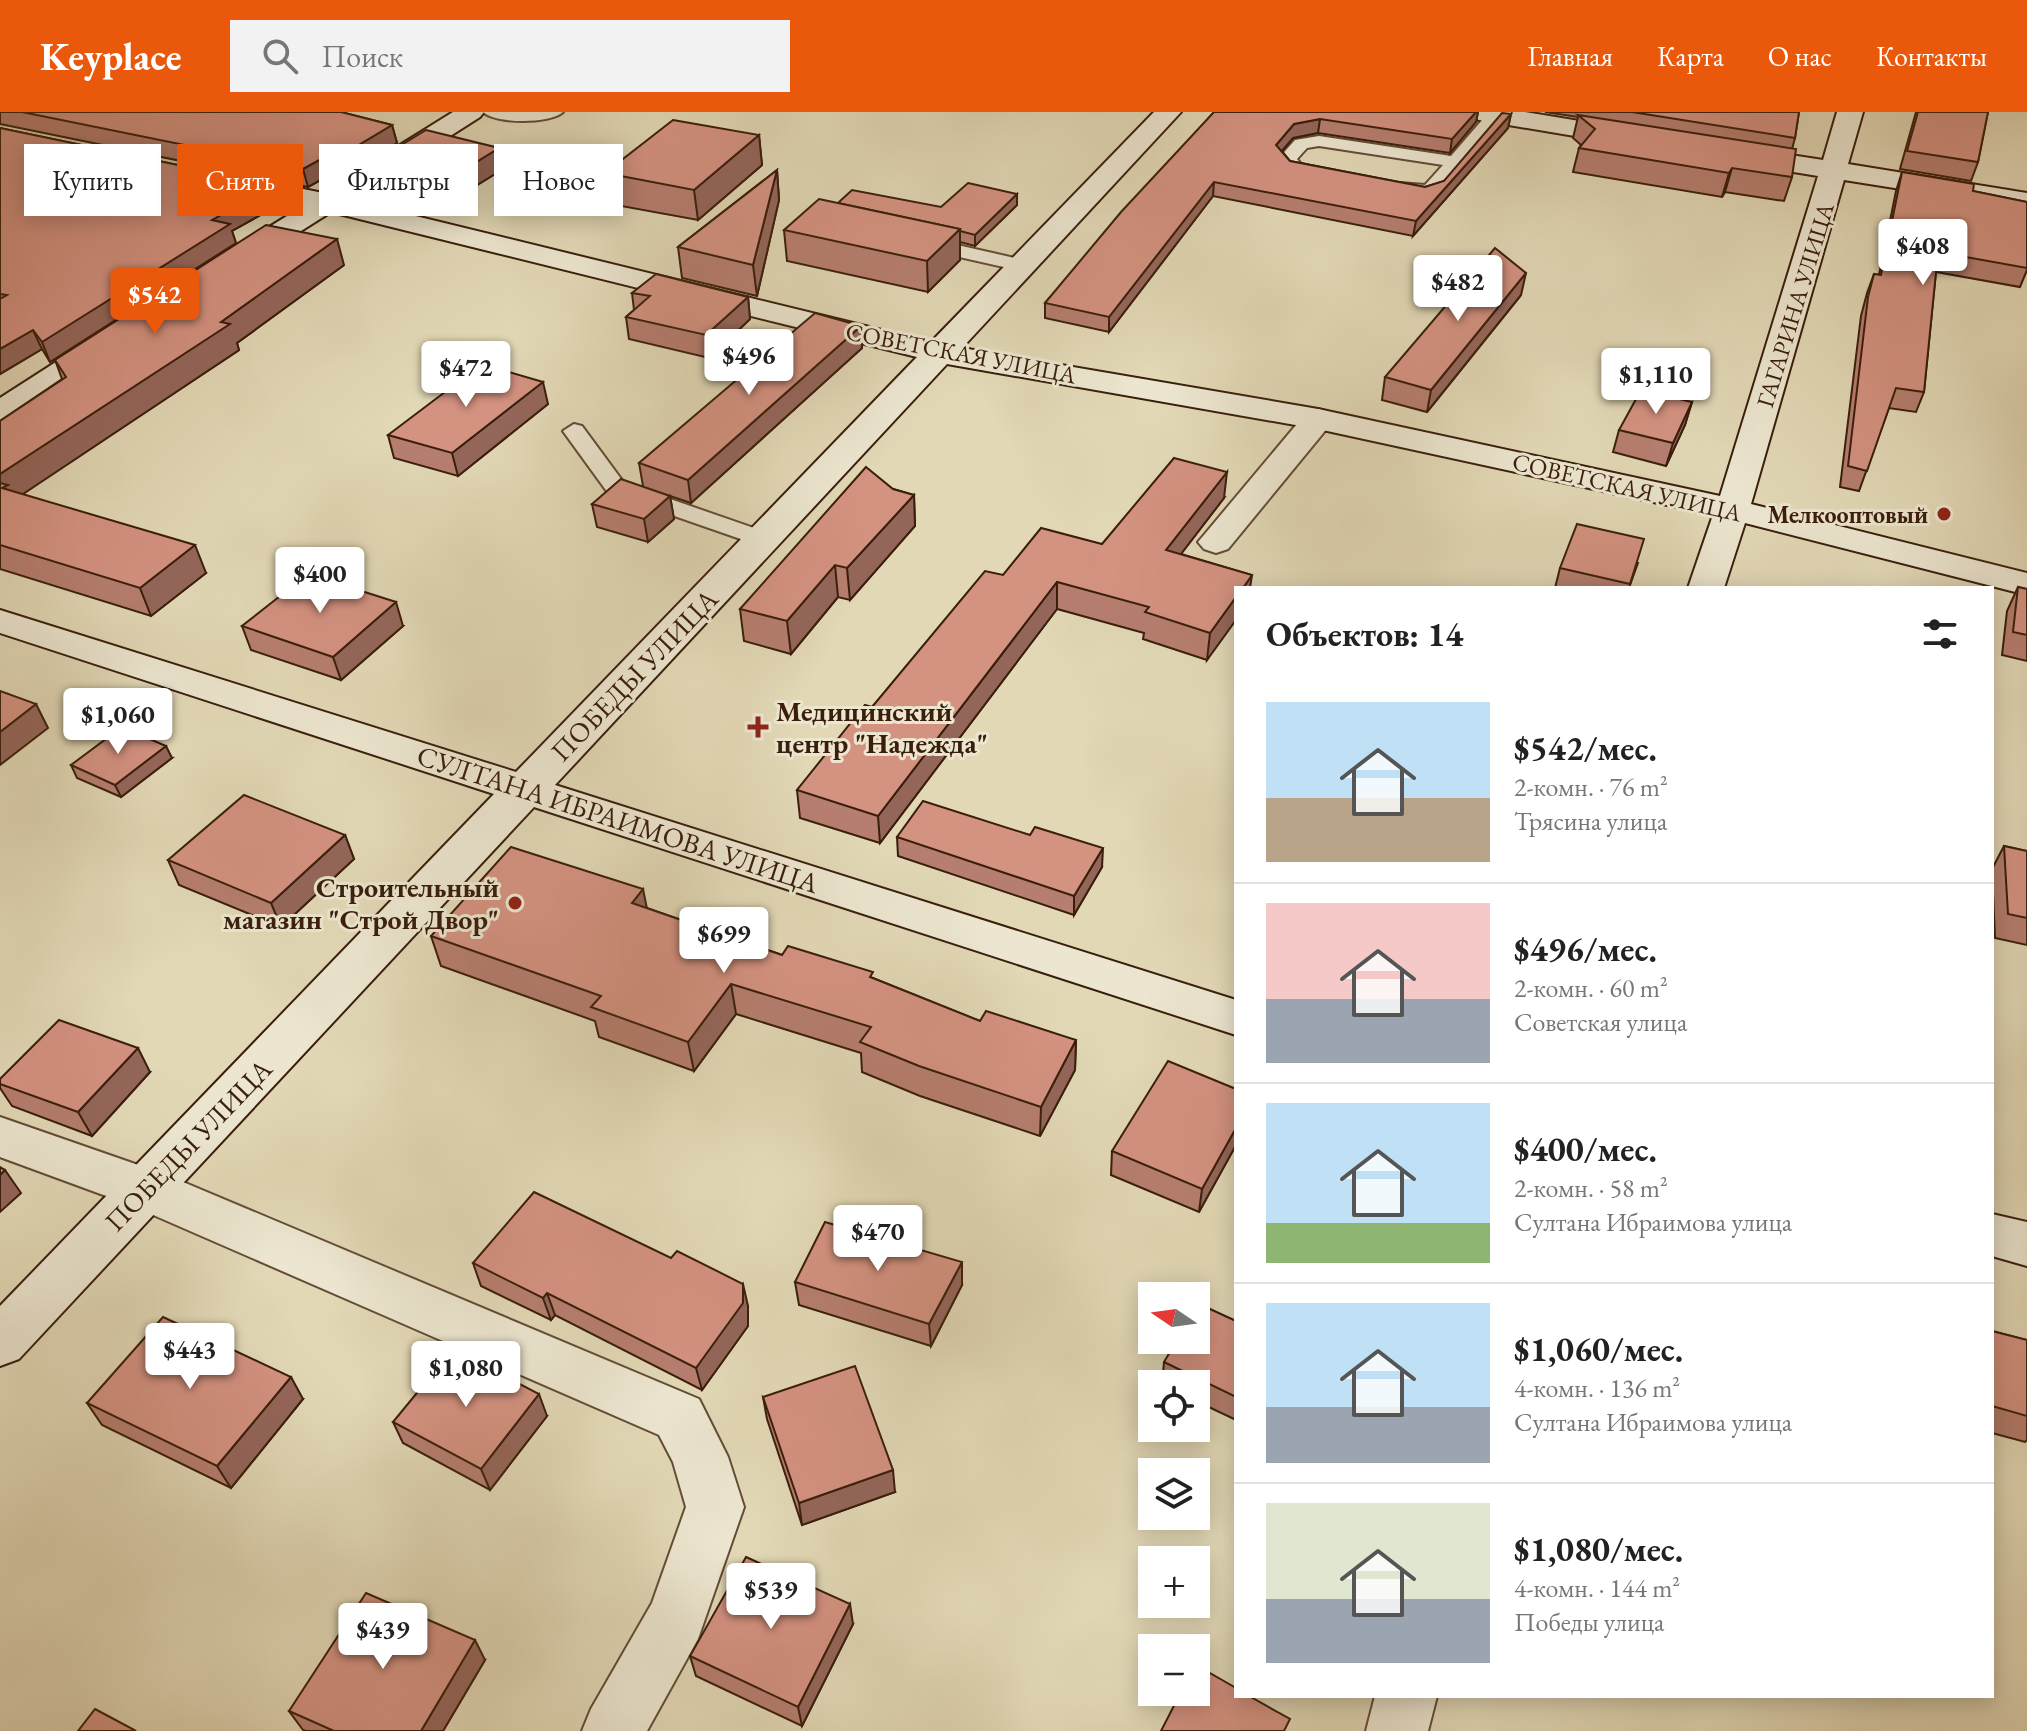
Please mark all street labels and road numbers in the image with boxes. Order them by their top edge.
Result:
street label: ГАГАРИНА УЛИЦА [1749,198,1841,411]
street label: СОВЕТСКАЯ УЛИЦА [843,315,1079,391]
street label: СОВЕТСКАЯ УЛИЦА [1509,446,1745,529]
street label: ПОБЕДЫ УЛИЦА [543,581,726,769]
street label: СУЛТАНА ИБРАИМОВА УЛИЦА [413,737,824,901]
street label: ПОБЕДЫ УЛИЦА [97,1051,280,1239]

